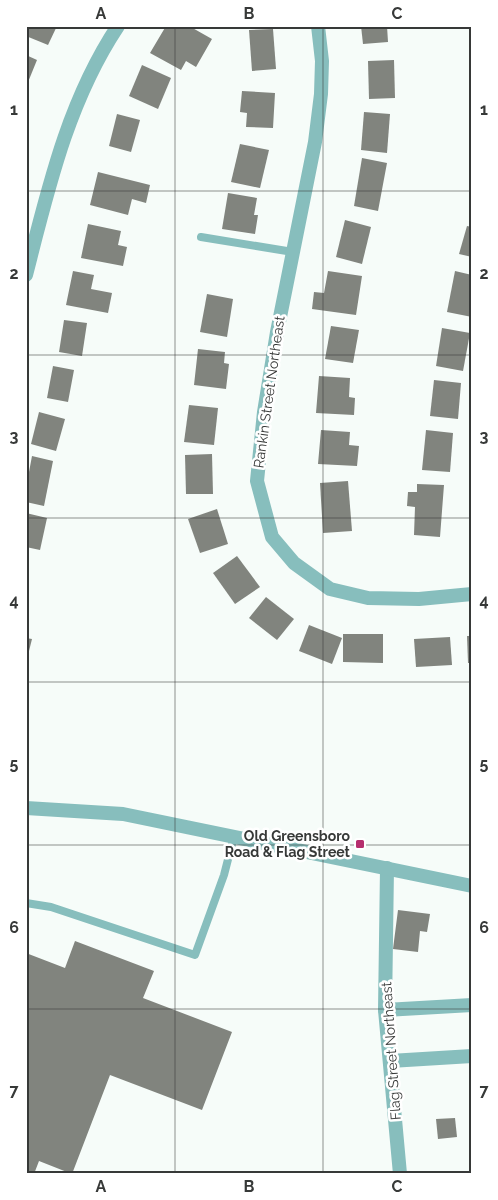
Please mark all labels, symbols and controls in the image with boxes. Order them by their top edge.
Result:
text: A [96,4,107,23]
text: B [244,4,255,23]
text: C [392,4,403,23]
text: 1 [10,100,18,119]
text: 1 [480,100,488,119]
text: 2 [9,264,19,283]
text: 2 [479,264,489,283]
street label: Rankin Street Northeast [250,315,288,469]
text: 3 [10,427,19,446]
text: 3 [480,427,489,446]
text: 4 [9,591,19,610]
text: 4 [479,591,489,610]
text: 5 [10,754,19,773]
text: 5 [480,754,489,773]
place label: Old Greensboro Road & Flag Street [225,828,351,860]
marker: Old Greensboro Road & Flag Street [354,838,366,850]
text: 6 [9,918,19,937]
text: 6 [479,918,489,937]
street label: Flag Street Northeast [378,981,404,1121]
text: 7 [10,1081,19,1100]
text: 7 [480,1081,489,1100]
text: A [96,1177,107,1196]
text: B [244,1177,255,1196]
text: C [392,1177,403,1196]

